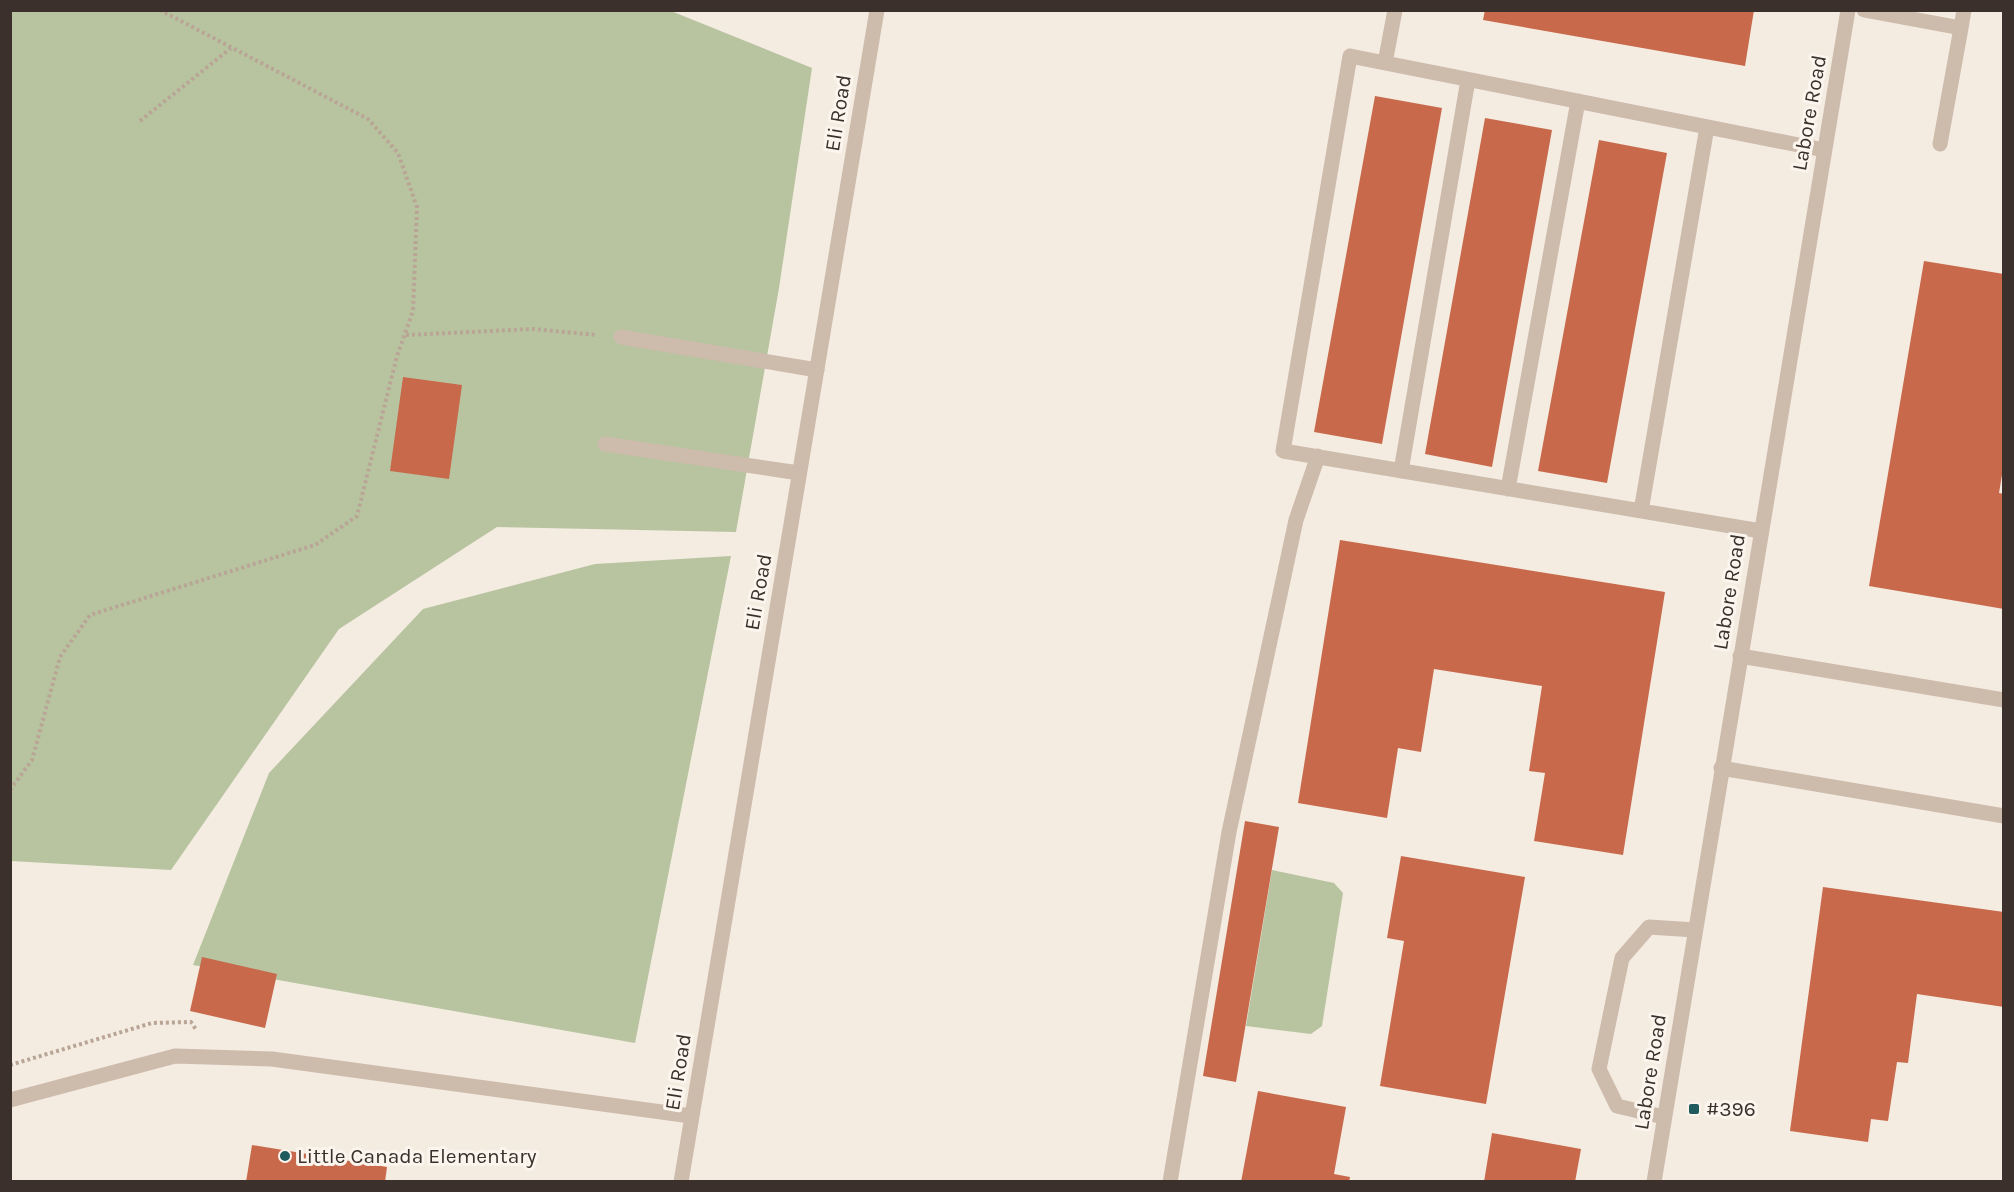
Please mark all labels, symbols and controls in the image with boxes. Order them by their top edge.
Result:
street label: Labore Road [1787,53,1831,173]
street label: Eli Road [820,73,856,153]
street label: Labore Road [1708,532,1750,652]
street label: Eli Road [739,552,777,632]
street label: Labore Road [1629,1012,1671,1132]
street label: Eli Road [660,1032,696,1112]
place label: #396 [1706,1097,1756,1121]
marker: #396 [1687,1102,1701,1116]
place label: Little Canada Elementary [297,1144,537,1168]
marker: Little Canada Elementary [278,1149,292,1163]

